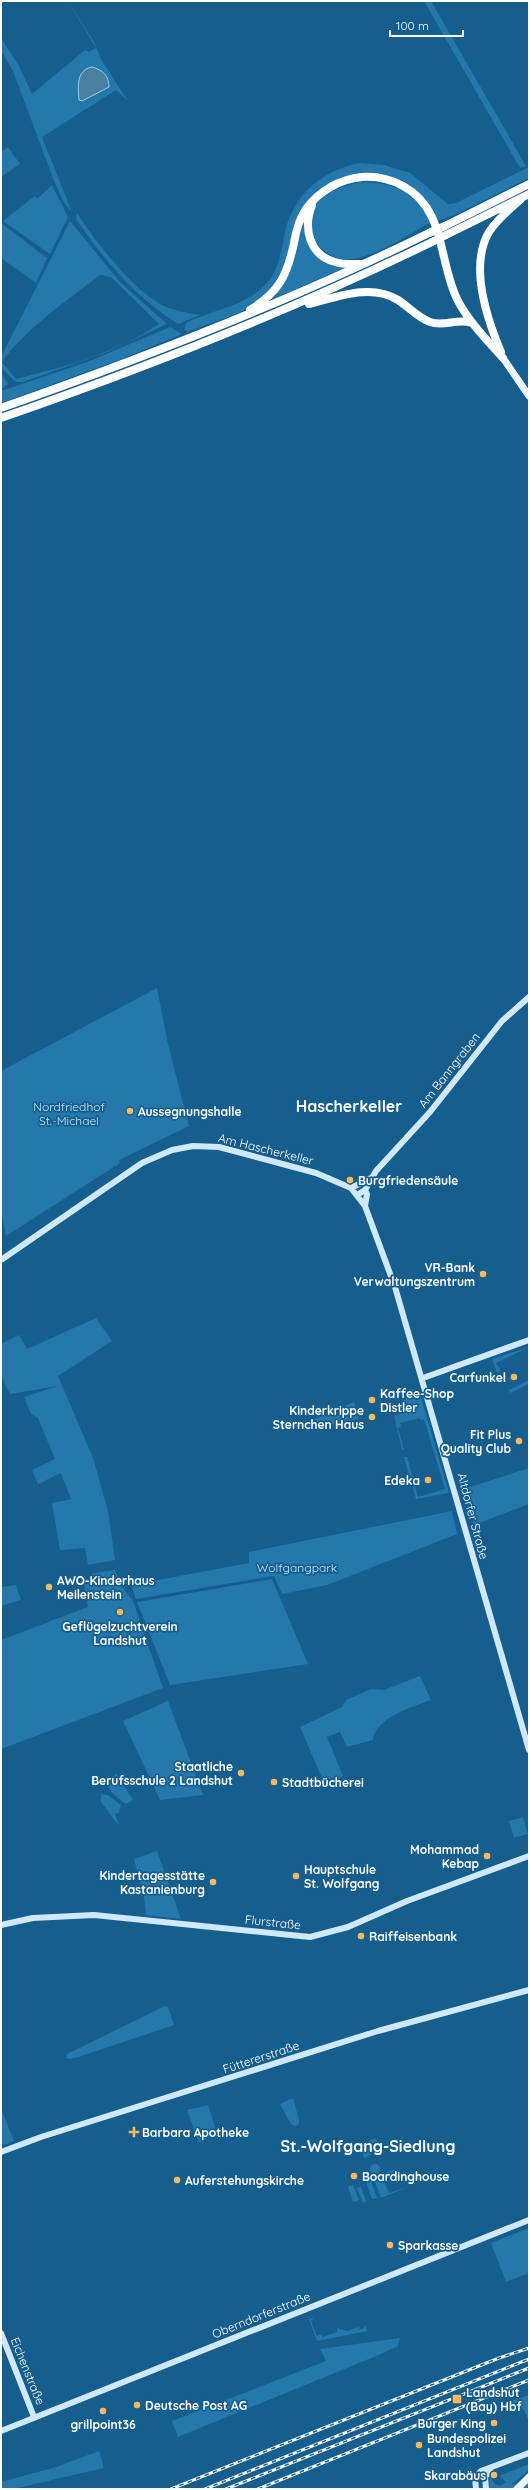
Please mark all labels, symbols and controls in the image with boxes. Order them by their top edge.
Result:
scale bar [390,12,463,38]
text: 100 m [396,18,429,33]
street label: Am Banngraben [415,1029,483,1111]
district label: Hascherkeller [296,1096,402,1116]
park label: Nordfriedhof St.-Michael [33,1099,105,1128]
place label: Aussegnungshalle [138,1104,242,1119]
marker: Aussegnungshalle [125,1106,135,1116]
street label: Am Hascherkeller [217,1130,316,1168]
place label: Burgfriedensäule [358,1173,458,1188]
marker: Burgfriedensäule [345,1175,355,1185]
place label: VR-Bank Verwaltungszentrum [354,1260,475,1289]
marker: VR-Bank Verwaltungszentrum [478,1269,488,1279]
place label: Carfunkel [449,1370,506,1385]
marker: Carfunkel [509,1372,519,1382]
place label: Kaffee-Shop Distler [380,1386,454,1415]
marker: Kaffee-Shop Distler [367,1395,377,1405]
place label: Kinderkrippe Sternchen Haus [273,1403,364,1432]
marker: Kinderkrippe Sternchen Haus [367,1412,377,1422]
place label: Fit Plus Quality Club [441,1427,511,1456]
marker: Fit Plus Quality Club [514,1436,524,1446]
street label: Altdorfer Straße [454,1471,492,1561]
place label: Edeka [384,1473,420,1488]
marker: Edeka [423,1475,433,1485]
park label: Wolfgangpark [257,1560,337,1575]
place label: AWO-Kinderhaus Meilenstein [57,1573,155,1602]
marker: AWO-Kinderhaus Meilenstein [44,1582,54,1592]
marker: Geflügelzuchtverein Landshut [115,1607,125,1617]
place label: Geflügelzuchtverein Landshut [62,1619,178,1648]
place label: Staatliche Berufsschule 2 Landshut [91,1759,233,1788]
marker: Staatliche Berufsschule 2 Landshut [236,1768,246,1778]
place label: Stadtbücherei [282,1775,364,1790]
marker: Stadtbücherei [269,1777,279,1787]
place label: Mohammad Kebap [410,1842,479,1871]
marker: Mohammad Kebap [482,1851,492,1861]
place label: Hauptschule St. Wolfgang [304,1862,379,1891]
place label: Kindertagesstätte Kastanienburg [100,1868,205,1897]
marker: Hauptschule St. Wolfgang [291,1871,301,1881]
marker: Kindertagesstätte Kastanienburg [208,1877,218,1887]
street label: Flurstraße [244,1912,302,1932]
place label: Raiffeisenbank [369,1929,457,1944]
marker: Raiffeisenbank [356,1931,366,1941]
street label: Füttererstraße [221,2038,301,2076]
place label: Barbara Apotheke [142,2125,249,2140]
marker: Barbara Apotheke [129,2127,139,2137]
district label: St.-Wolfgang-Siedlung [280,2136,456,2156]
place label: Boardinghouse [362,2169,449,2184]
marker: Boardinghouse [349,2171,359,2181]
place label: Auferstehungskirche [185,2173,304,2188]
marker: Auferstehungskirche [172,2175,182,2185]
place label: Sparkasse [398,2238,458,2253]
marker: Sparkasse [385,2240,395,2250]
street label: Oberndorferstraße [210,2288,313,2342]
street label: Eichenstraße [8,2335,48,2407]
place label: Landshut (Bay) Hbf [466,2385,523,2414]
marker: Landshut (Bay) Hbf [451,2393,463,2405]
place label: Deutsche Post AG [145,2398,247,2413]
marker: Deutsche Post AG [132,2400,142,2410]
marker: grillpoint36 [98,2406,108,2416]
place label: Burger King [418,2416,486,2431]
place label: grillpoint36 [70,2417,136,2432]
marker: Burger King [489,2418,499,2428]
place label: Bundespolizei Landshut [427,2431,506,2460]
marker: Bundespolizei Landshut [414,2440,424,2450]
place label: Skarabäus [424,2468,486,2483]
marker: Skarabäus [489,2470,499,2480]

